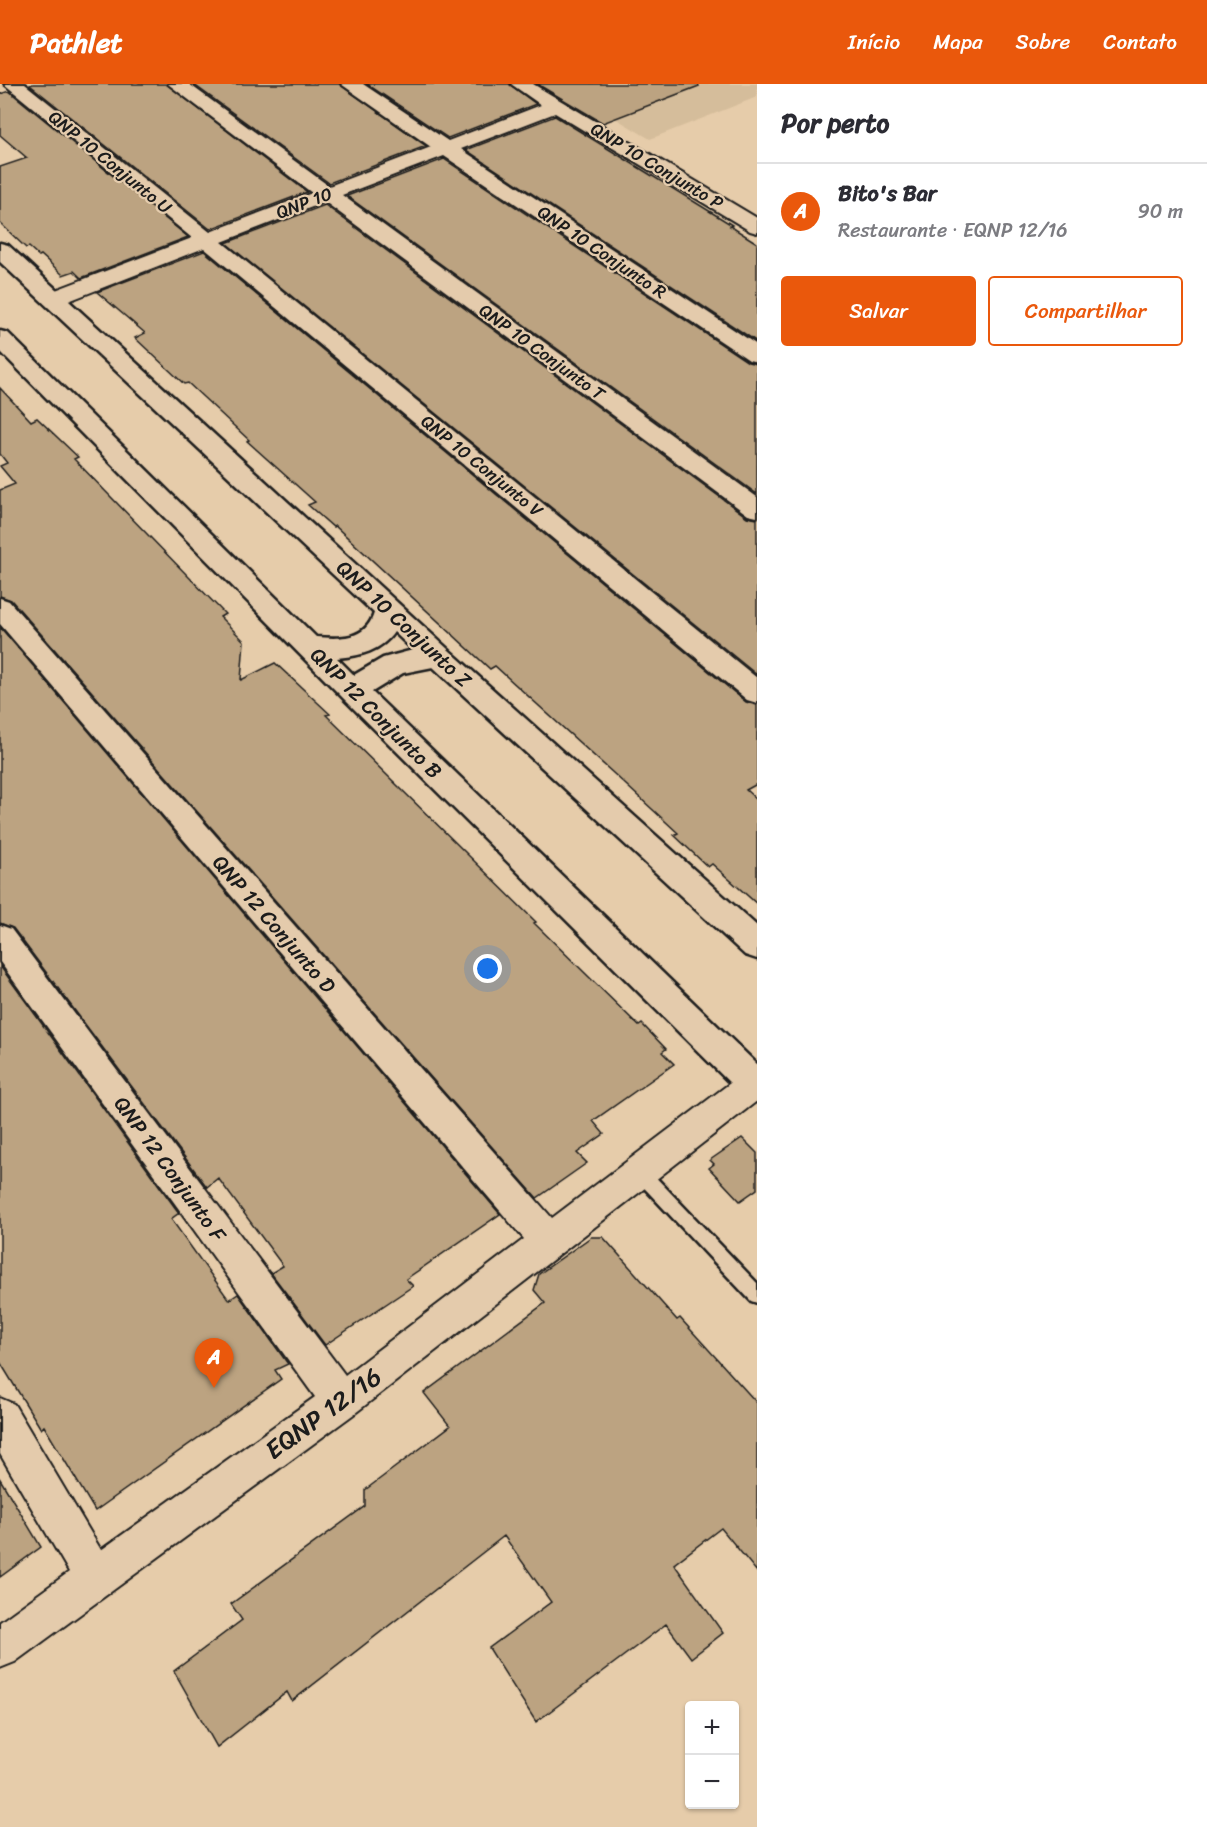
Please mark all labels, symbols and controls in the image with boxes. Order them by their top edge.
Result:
text: Pathlet [30,18,123,67]
text: Início [848,23,900,61]
text: Mapa [933,23,983,61]
text: Sobre [1016,23,1070,61]
text: Contato [1103,23,1177,61]
text: Por perto [781,100,889,146]
street label: QNP 10 Conjunto U [41,102,180,223]
street label: QNP 10 Conjunto P [584,113,730,219]
text: Bito's Bar [838,174,937,213]
street label: QNP 10 [271,178,337,228]
text: A [794,194,807,229]
text: 90 m [1138,194,1183,229]
street label: QNP 10 Conjunto R [531,197,674,307]
text: Restaurante · EQNP 12/16 [838,213,1068,248]
button: Salvar [781,276,976,346]
button: Compartilhar [988,276,1183,346]
street label: QNP 10 Conjunto T [472,295,613,410]
street label: QNP 10 Conjunto V [413,406,551,526]
street label: QNP 10 Conjunto Z [327,550,482,698]
street label: QNP 12 Conjunto B [301,638,451,788]
street label: QNP 12 Conjunto D [202,846,346,1003]
your location [473,954,502,983]
street label: QNP 12 Conjunto F [104,1088,237,1252]
pin: A [194,1338,234,1388]
street label: EQNP 12/16 [254,1354,392,1472]
map controls [685,1701,739,1809]
button: + [685,1701,739,1755]
button: − [685,1755,739,1809]

